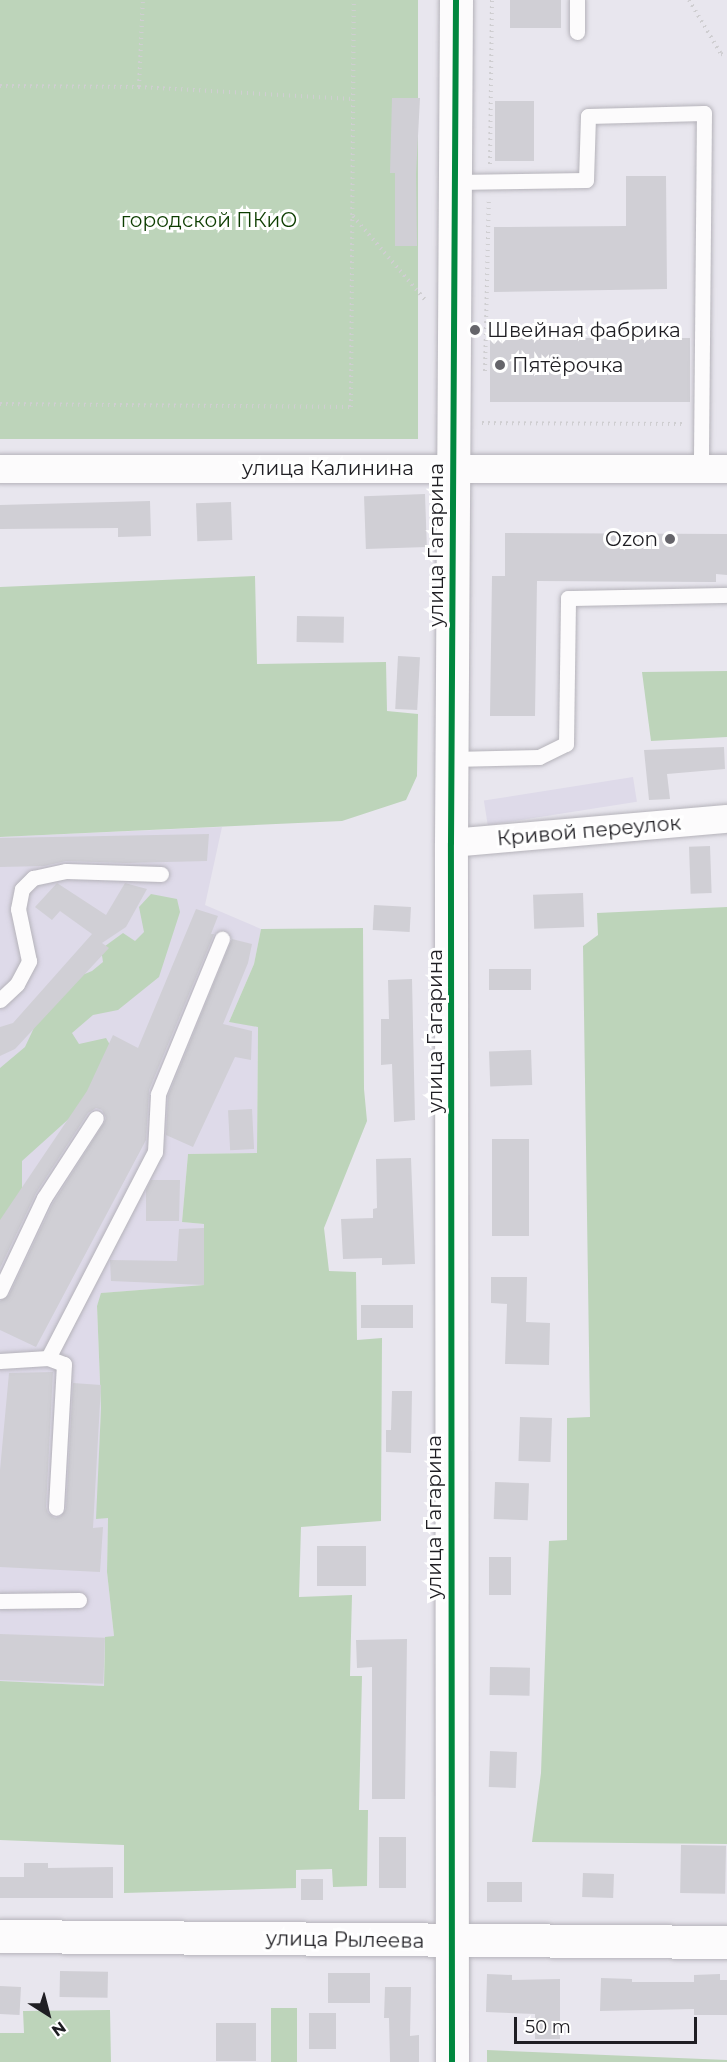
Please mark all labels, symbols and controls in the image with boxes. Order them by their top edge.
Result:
park label: городской ПКиО [121,208,297,232]
place label: Швейная фабрика [487,318,681,342]
marker: Швейная фабрика [468,323,482,337]
place label: Пятёрочка [512,353,623,377]
marker: Пятёрочка [493,358,507,372]
street label: улица Калинина [242,456,414,480]
street label: улица Гагарина [424,463,448,627]
place label: Ozon [605,527,658,551]
marker: Ozon [663,532,677,546]
street label: Кривой переулок [496,811,682,851]
street label: улица Гагарина [423,949,447,1113]
street label: улица Гагарина [422,1435,446,1599]
street label: улица Рылеева [266,1927,424,1953]
north arrow [18,1984,78,2044]
scale bar [517,2005,700,2043]
text: 50 m [525,2016,571,2038]
text: N [48,2017,70,2040]

